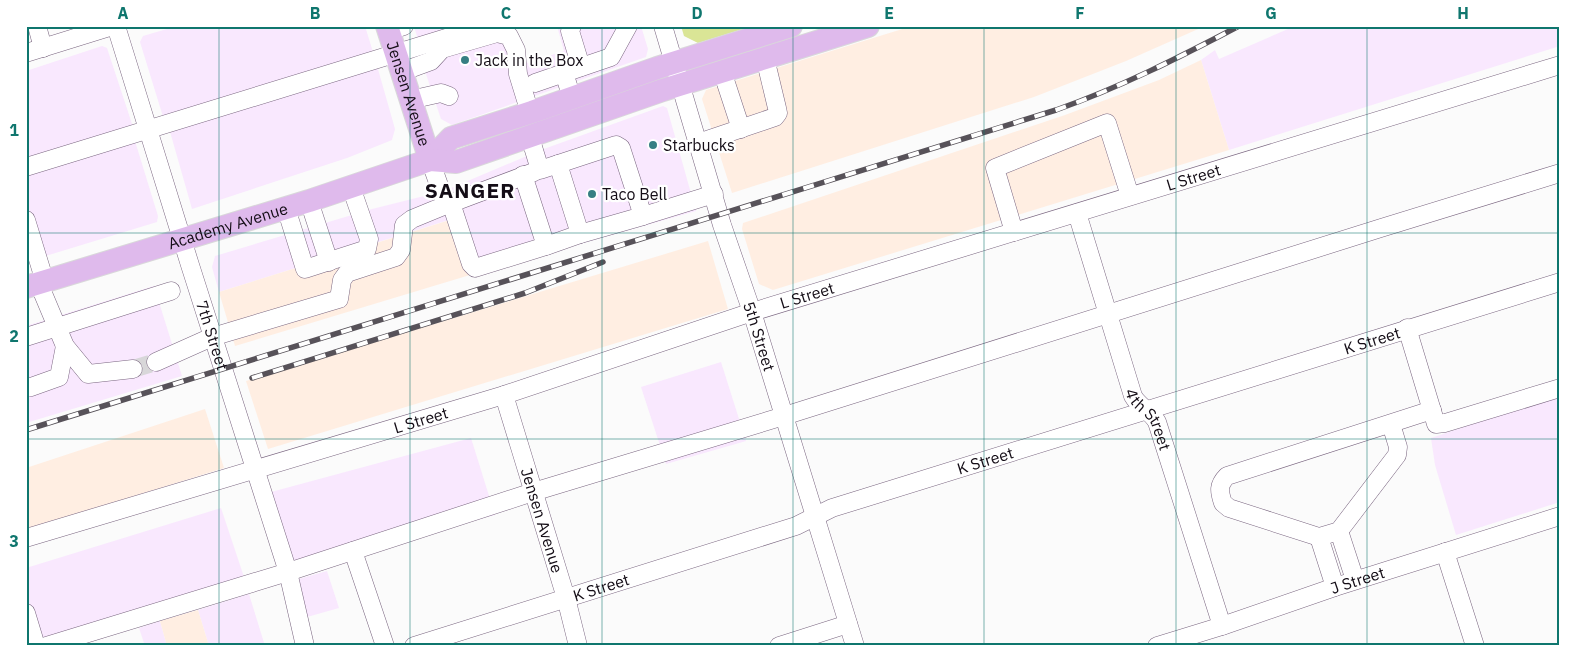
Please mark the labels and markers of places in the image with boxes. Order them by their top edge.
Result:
place label: Jack in the Box [475,50,583,70]
marker: Jack in the Box [459,54,471,66]
place label: Starbucks [663,135,735,155]
marker: Starbucks [647,139,659,151]
place label: Taco Bell [602,184,667,204]
marker: Taco Bell [586,188,598,200]

